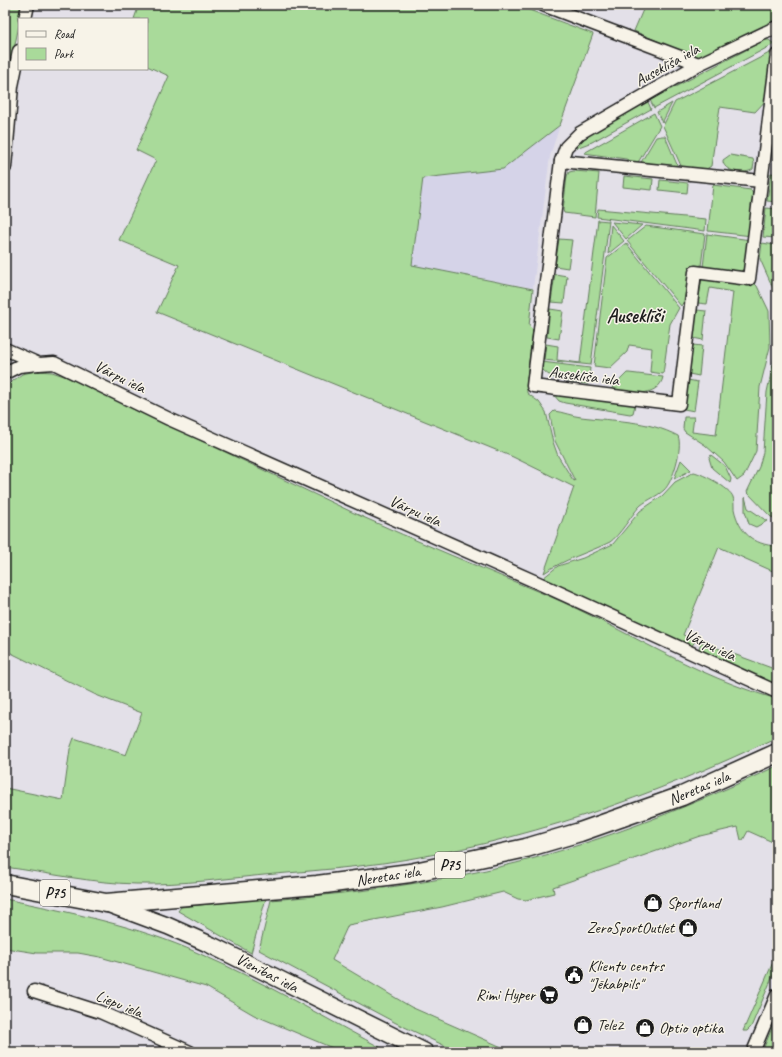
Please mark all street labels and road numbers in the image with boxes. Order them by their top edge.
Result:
street label: Auseklīša iela [631,39,703,91]
street label: Vārpu iela [91,356,150,398]
street label: Auseklīša iela [548,362,621,390]
street label: Vārpu iela [386,491,445,532]
street label: Vārpu iela [681,624,740,666]
street label: Neretas iela [665,766,734,810]
road number: P75 [435,852,465,878]
street label: Neretas iela [355,861,423,891]
road number: P75 [40,880,70,906]
street label: Vienības iela [233,949,302,998]
street label: Liepu iela [93,986,147,1023]

